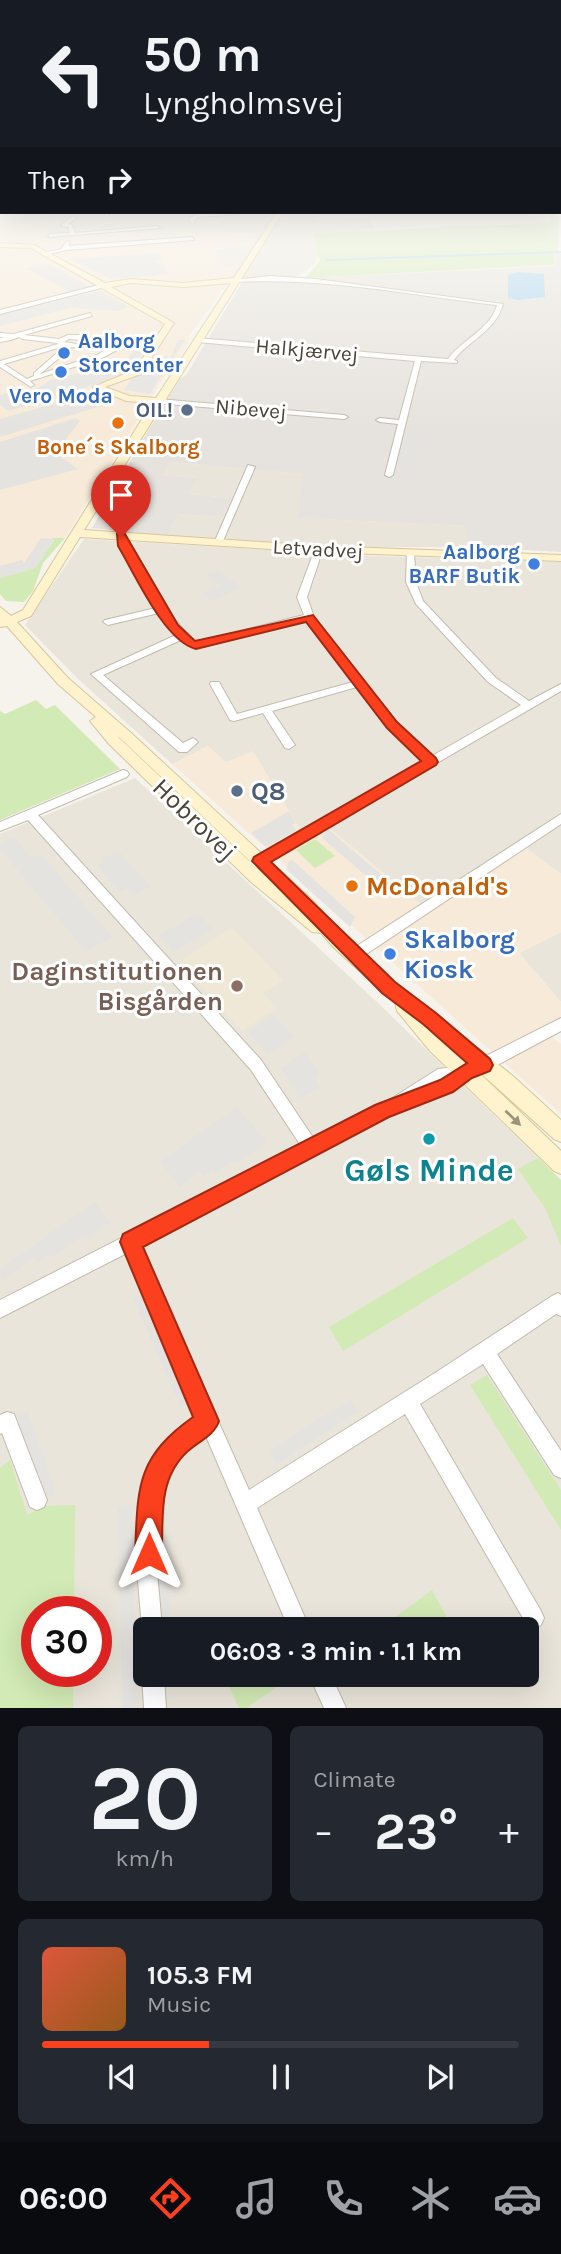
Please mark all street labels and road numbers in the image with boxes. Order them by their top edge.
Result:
street label: Halkjærvej [255,334,359,366]
street label: Nibevej [214,394,288,424]
street label: Letvadvej [272,535,364,563]
street label: Hobrovej [146,772,243,867]

